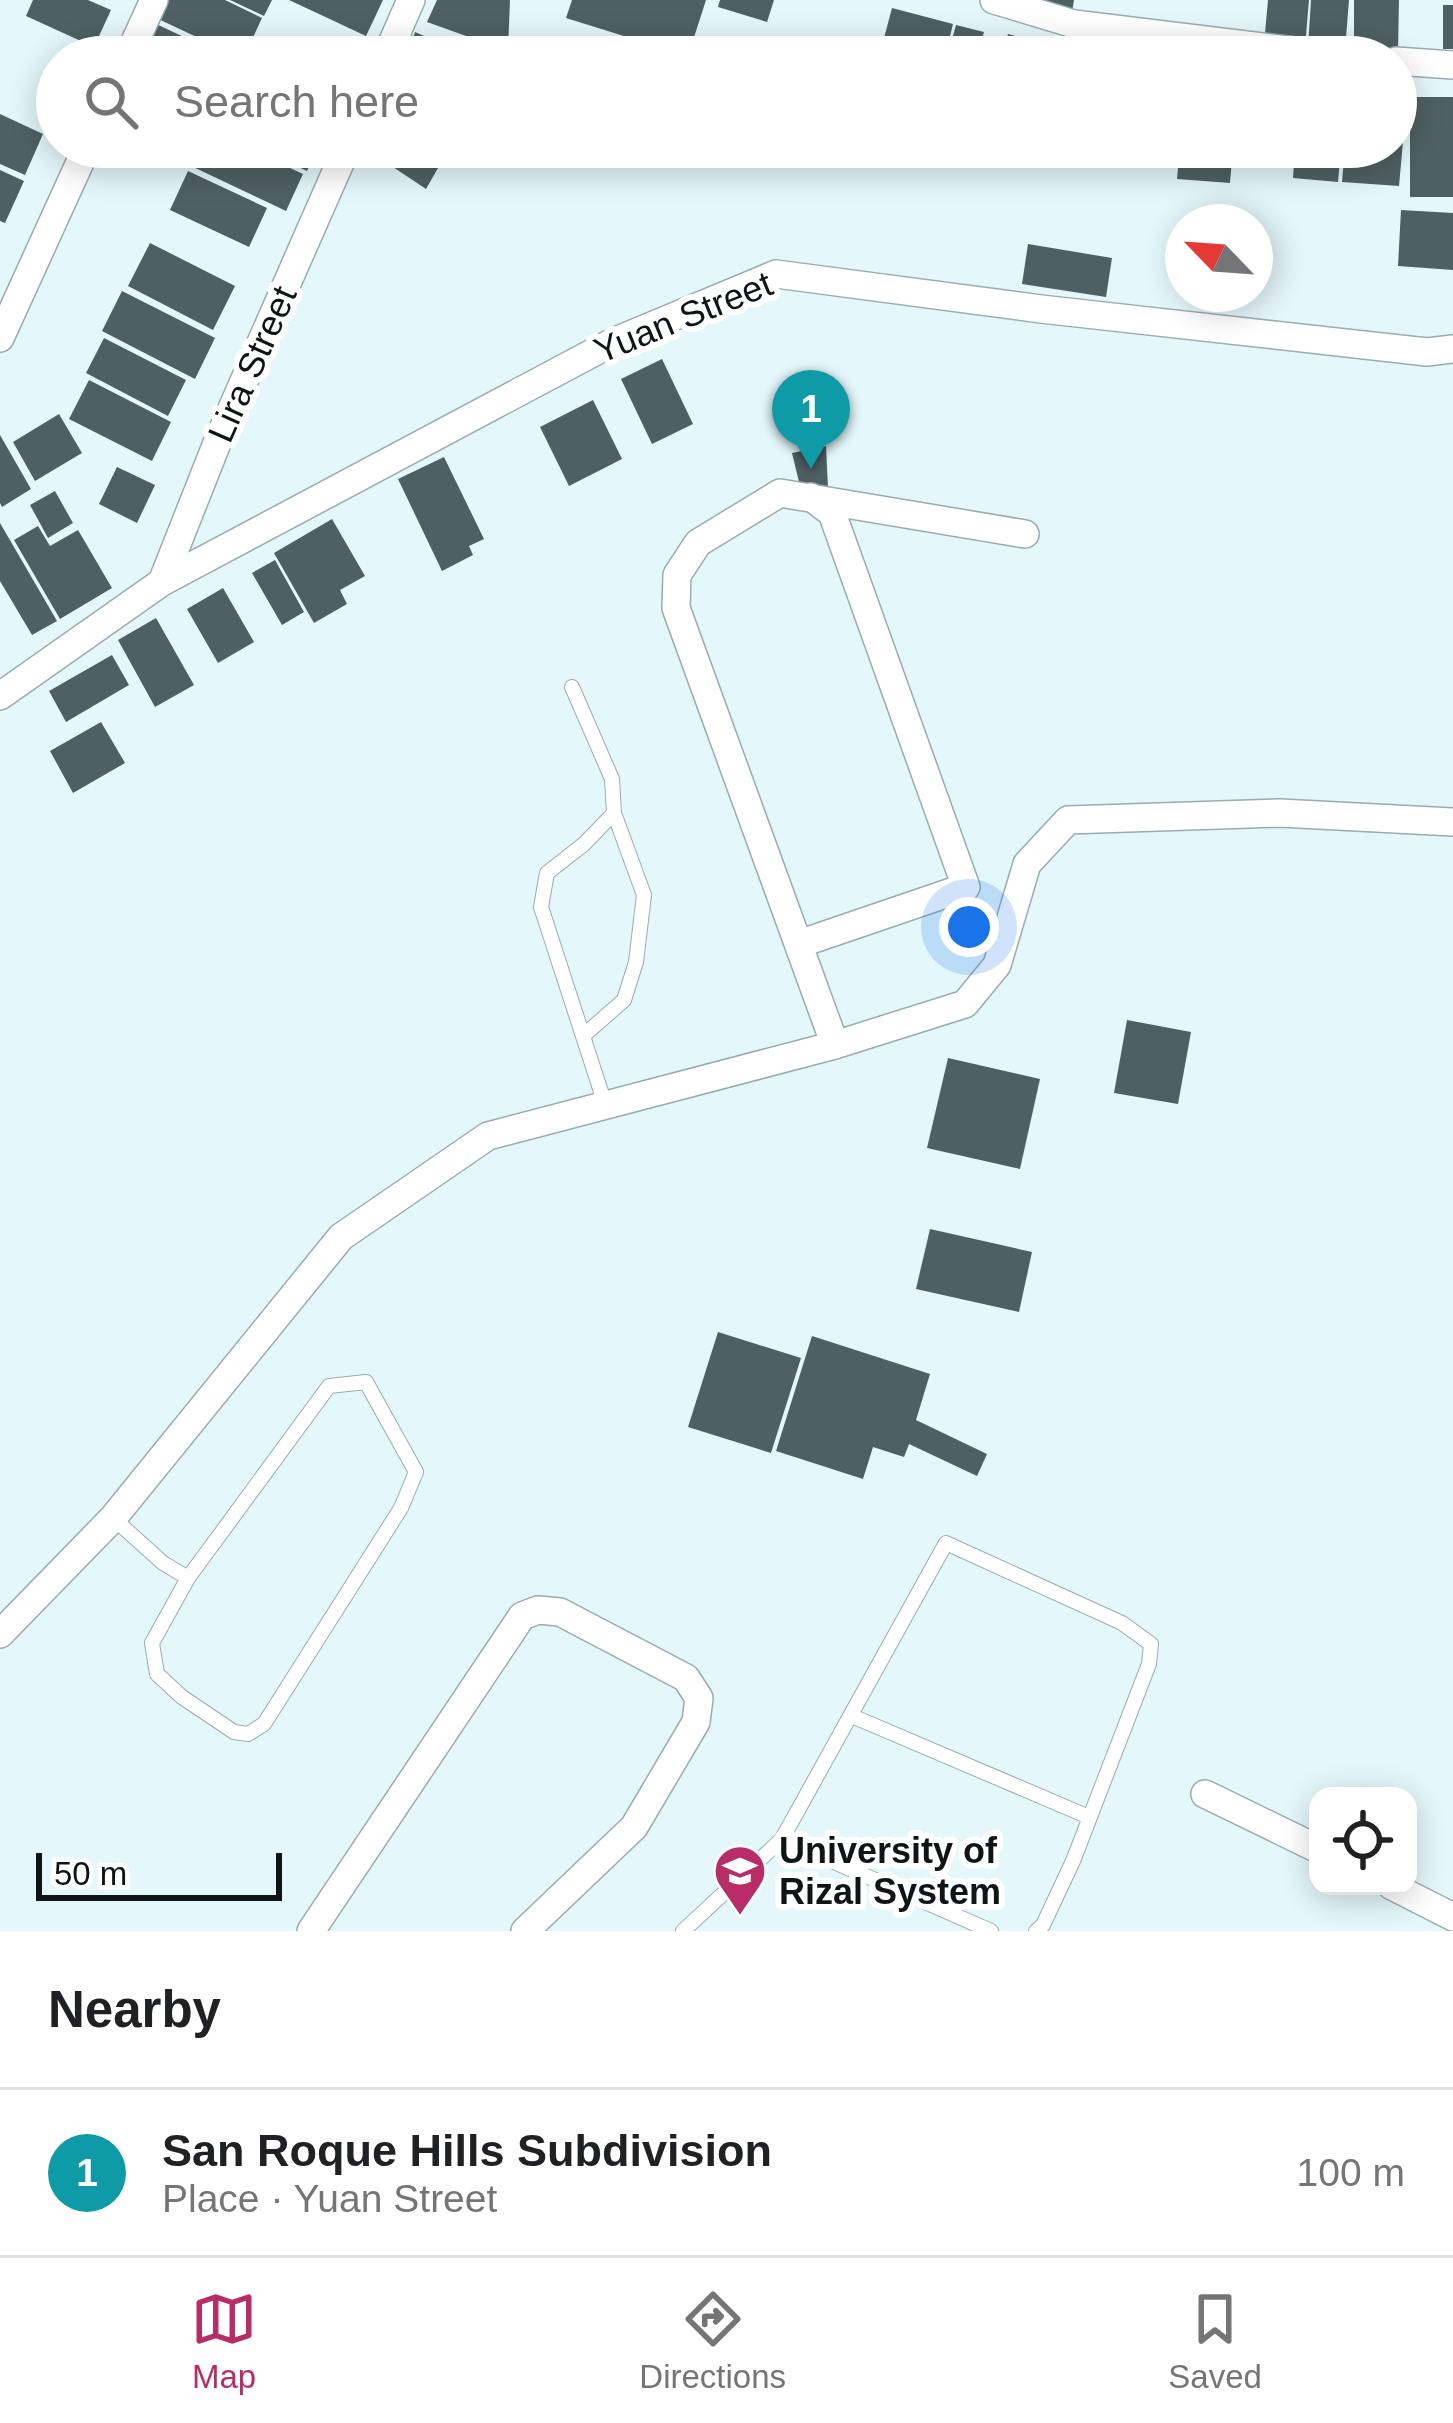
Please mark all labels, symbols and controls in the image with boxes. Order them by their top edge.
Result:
search box [36,36,1417,168]
icon: search [78,69,144,135]
text: Search here [174,76,419,127]
north arrow [1165,204,1273,312]
street label: Yuan Street [588,263,778,371]
street label: Lira Street [199,280,305,448]
pin: 1 [772,370,850,469]
your location [939,897,999,957]
map controls [1309,1787,1417,1895]
button: locate [1309,1787,1417,1895]
place label: University of Rizal System [779,1830,1001,1912]
school or university icon: University of Rizal System [712,1843,768,1917]
scale bar [36,1847,282,1900]
text: 50 m [54,1855,127,1892]
text: Nearby [48,1981,221,2038]
text: San Roque Hills Subdivision [162,2125,772,2176]
text: 1 [76,2151,98,2194]
text: 100 m [1297,2151,1405,2194]
text: Place · Yuan Street [162,2177,497,2220]
tab: Map [191,2286,257,2396]
tab: Directions [639,2286,786,2396]
tab: Saved [1168,2286,1262,2396]

